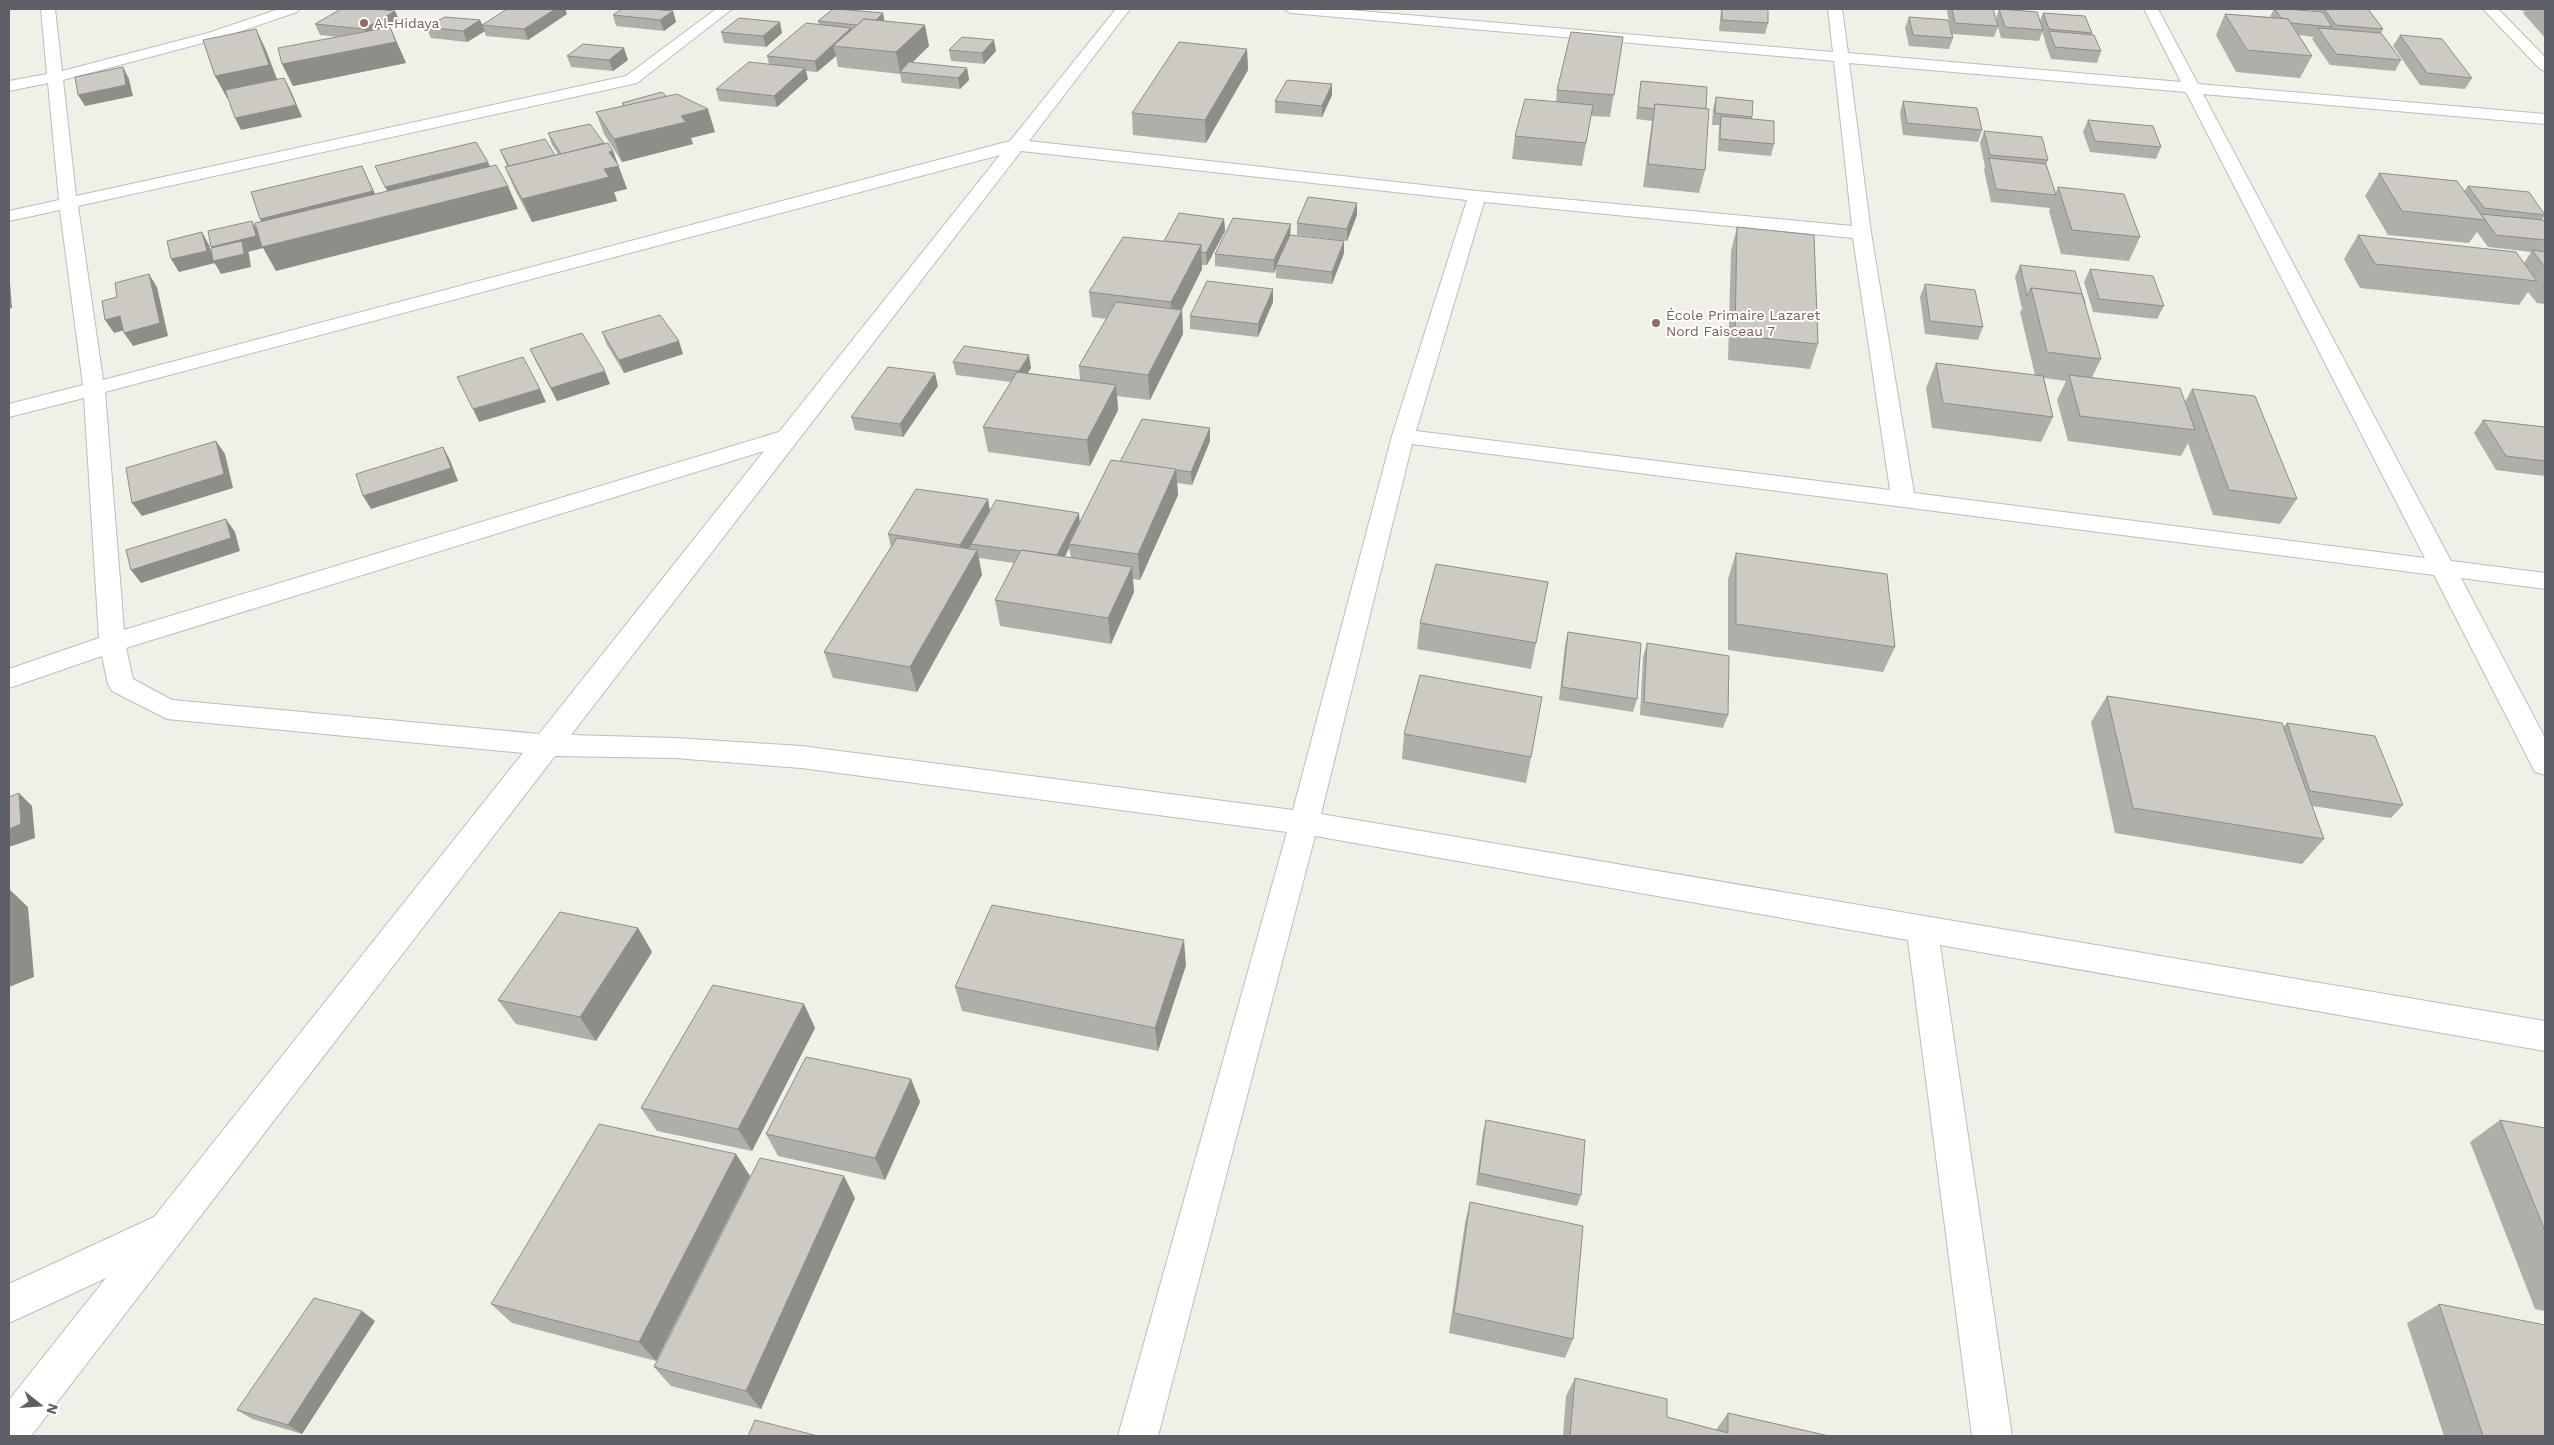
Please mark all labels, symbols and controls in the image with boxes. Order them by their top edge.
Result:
place label: Al-Hidaya [374,15,439,31]
marker: Al-Hidaya [358,17,370,29]
place label: École Primaire Lazaret Nord Faisceau 7 [1666,307,1820,339]
marker: École Primaire Lazaret Nord Faisceau 7 [1650,317,1662,329]
north arrow [15,1380,65,1430]
text: N [43,1402,62,1416]

